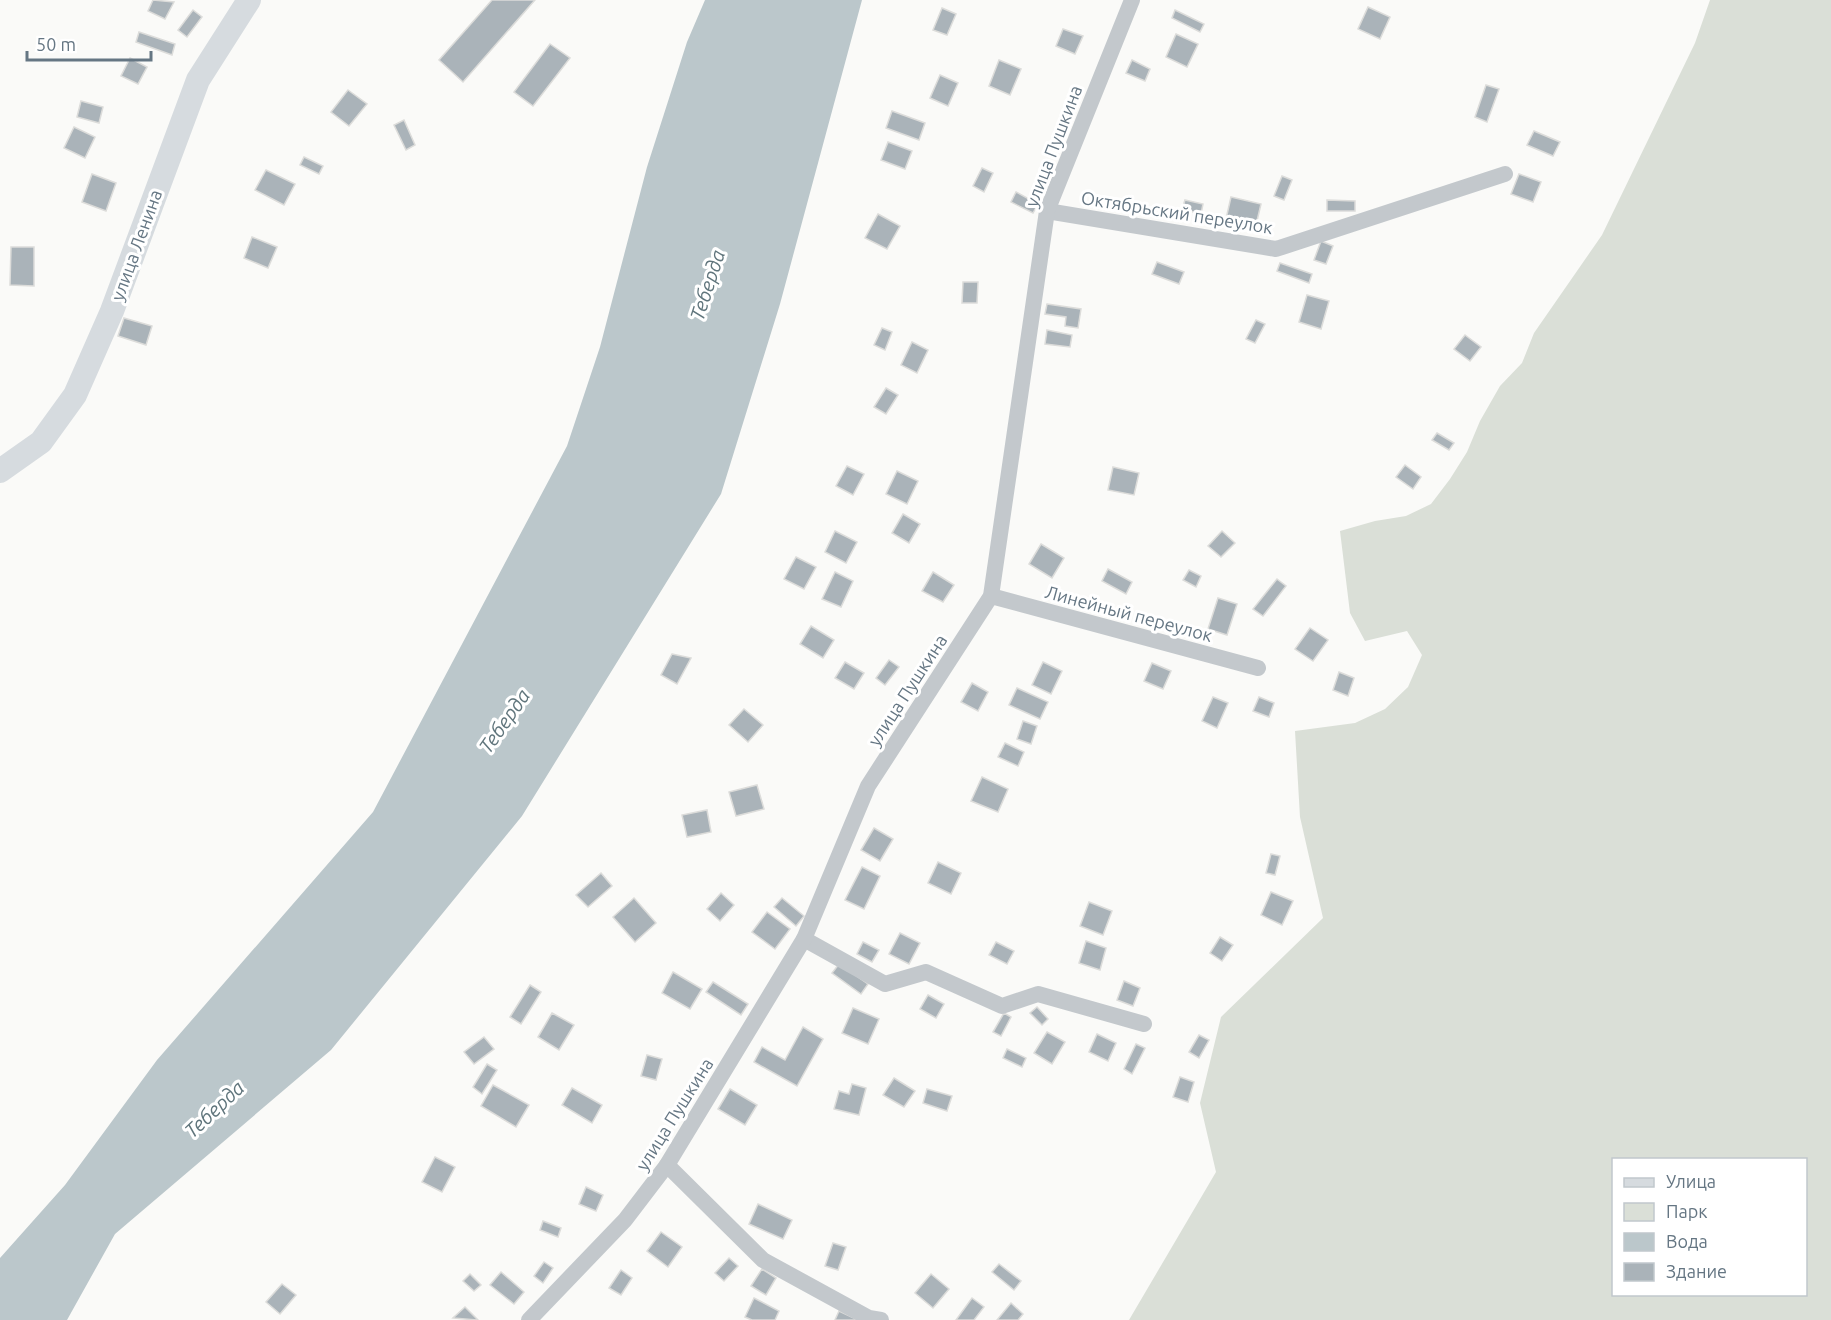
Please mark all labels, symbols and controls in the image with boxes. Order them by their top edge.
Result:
scale bar [27,24,152,62]
text: 50 m [36,34,76,54]
street label: улица Пушкина [1021,82,1085,210]
street label: улица Ленина [107,187,165,303]
street label: Октябрьский переулок [1080,187,1274,237]
water label: Теберда [685,247,729,323]
street label: Линейный переулок [1043,581,1215,645]
street label: улица Пушкина [864,631,950,749]
water label: Теберда [474,684,534,757]
street label: улица Пушкина [631,1054,717,1174]
water label: Теберда [180,1076,249,1142]
legend [1612,1158,1807,1296]
text: Улица [1666,1171,1716,1191]
text: Парк [1666,1201,1707,1221]
text: Вода [1666,1231,1708,1251]
text: Здание [1666,1261,1727,1281]

